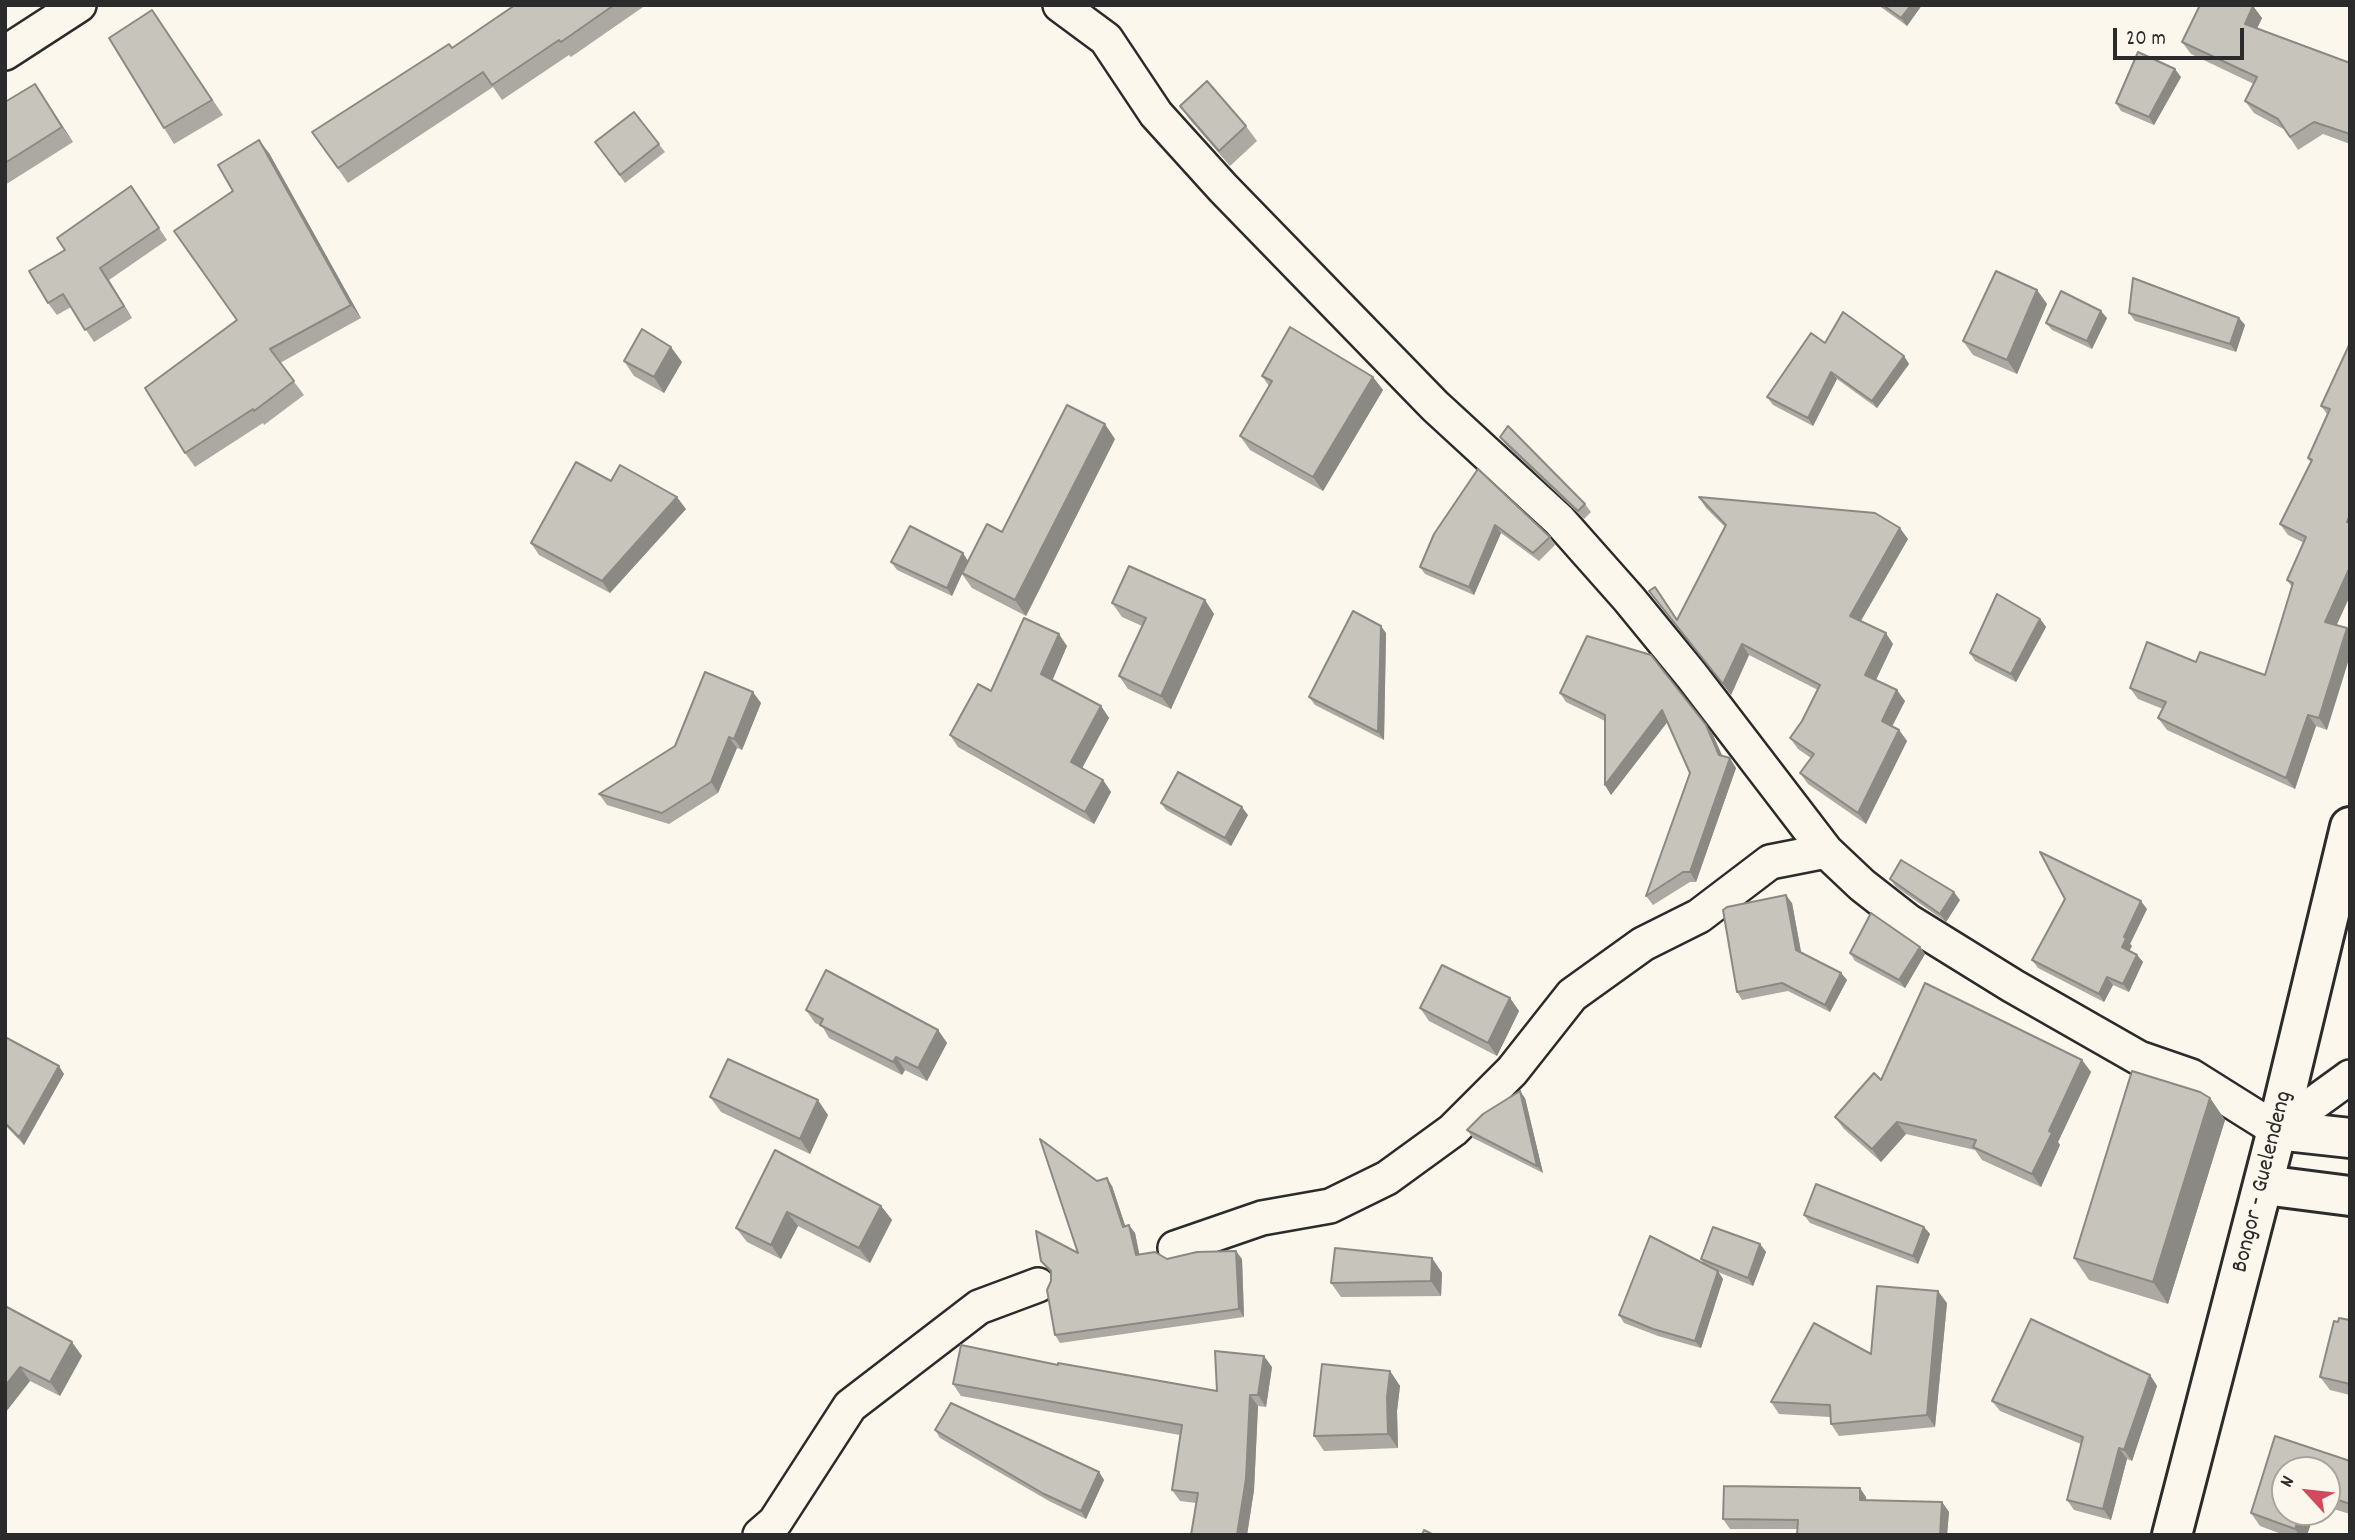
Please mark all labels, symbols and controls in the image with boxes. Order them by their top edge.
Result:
scale bar [2117,14,2248,58]
text: 20 m [2126,25,2166,55]
street label: Bongor - Guelendeng [2227,1088,2301,1276]
north arrow [2271,1456,2341,1526]
text: N [2274,1472,2303,1492]

